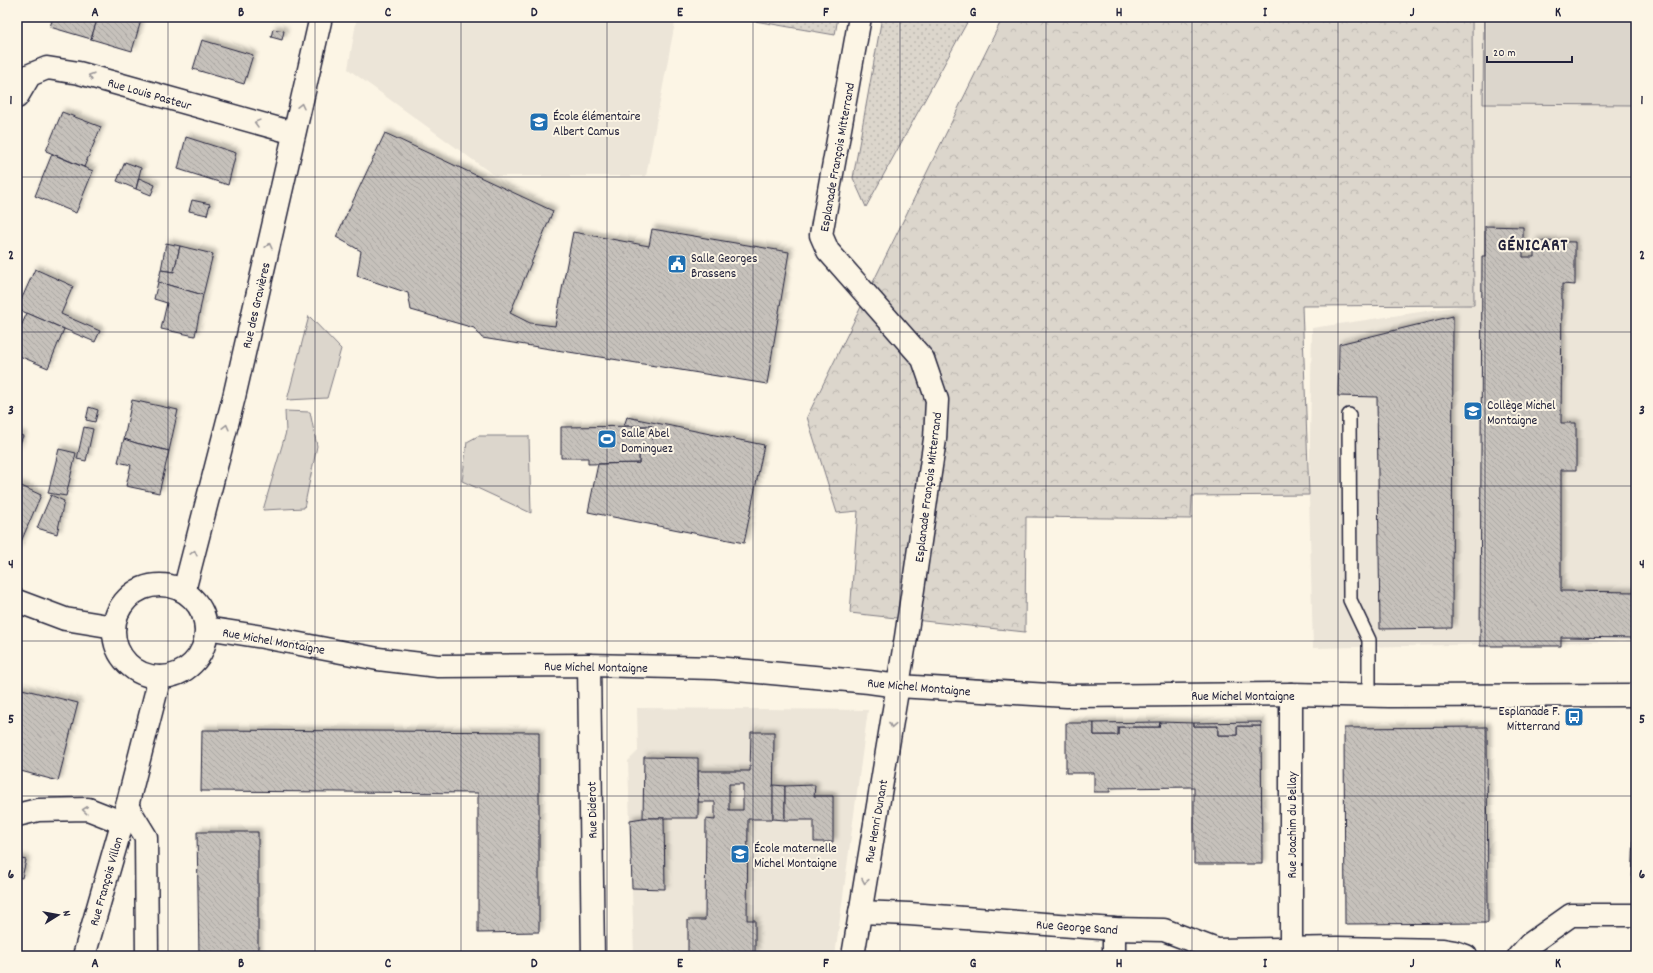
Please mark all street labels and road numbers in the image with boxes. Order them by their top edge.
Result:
street label: Rue Louis Pasteur [105,74,194,117]
street label: Esplanade François Mitterrand [816,81,861,234]
street label: Rue des Gravières [238,261,277,350]
street label: Esplanade François Mitterrand [911,411,948,563]
street label: Rue Michel Montaigne [221,624,327,661]
street label: Rue Michel Montaigne [544,658,648,679]
street label: Rue Michel Montaigne [866,675,972,702]
street label: Rue Michel Montaigne [1191,688,1295,707]
street label: Rue Joachim du Bellay [1284,771,1303,878]
street label: Rue Henri Dunant [861,778,894,865]
street label: Rue Diderot [584,781,603,839]
street label: Rue François Villon [86,835,129,928]
street label: Rue George Sand [1035,916,1118,941]

